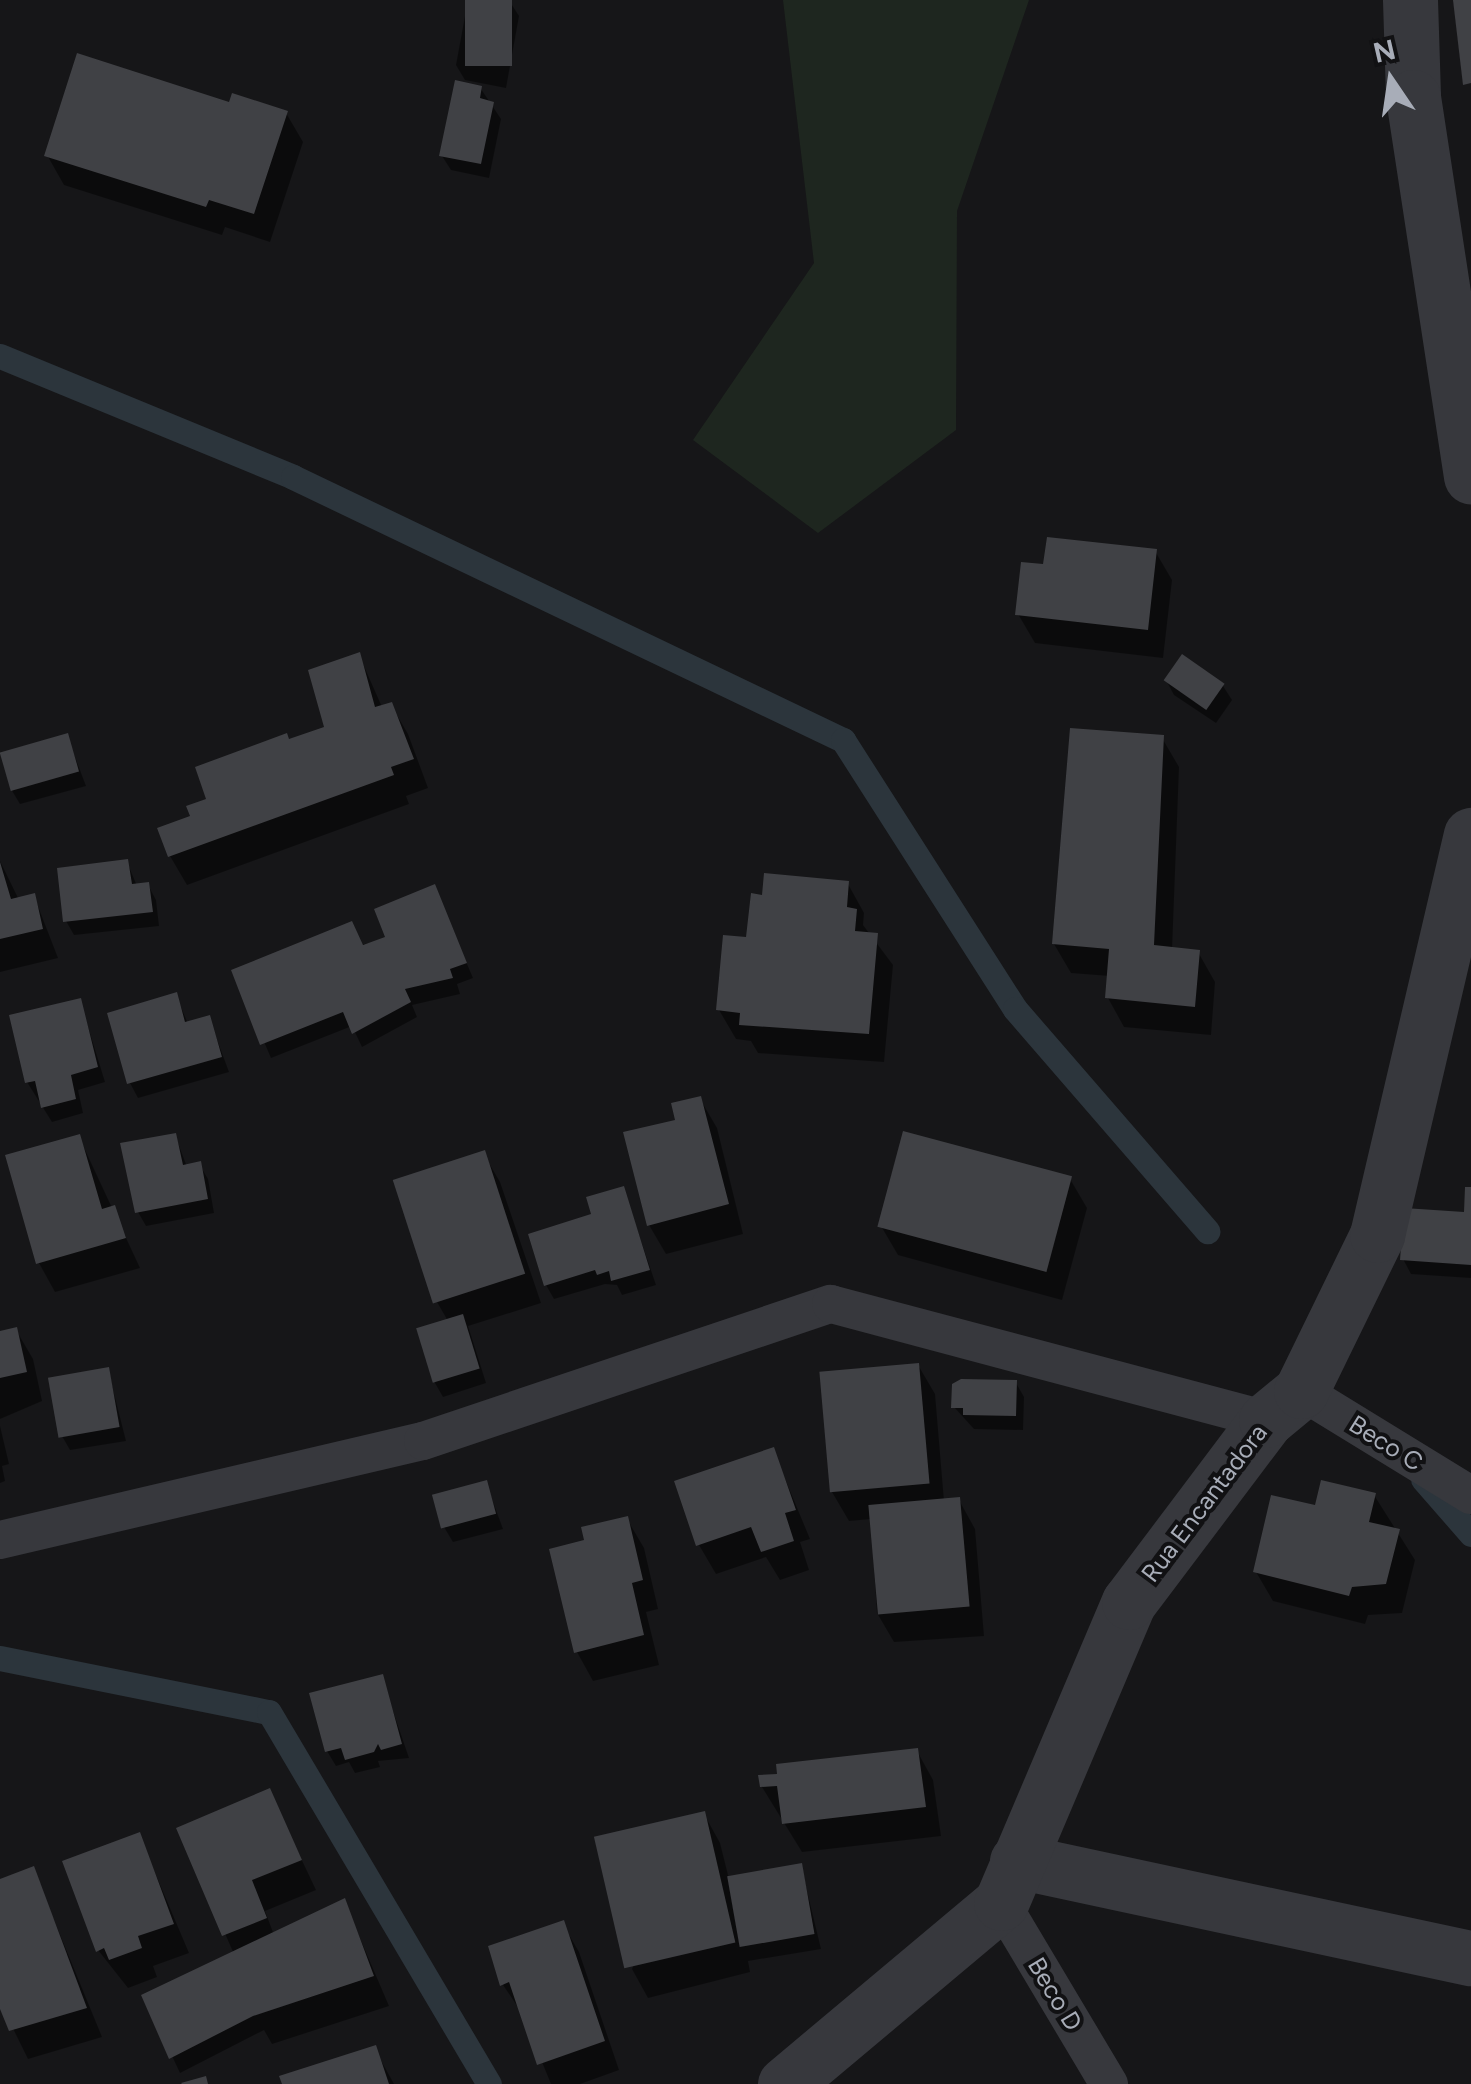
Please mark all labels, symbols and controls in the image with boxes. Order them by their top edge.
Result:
north arrow [1341,30,1441,130]
text: N [1370,32,1399,70]
street label: Beco C [1344,1409,1428,1477]
street label: Rua Encantadora [1135,1418,1273,1588]
street label: Beco D [1021,1952,1089,2036]

